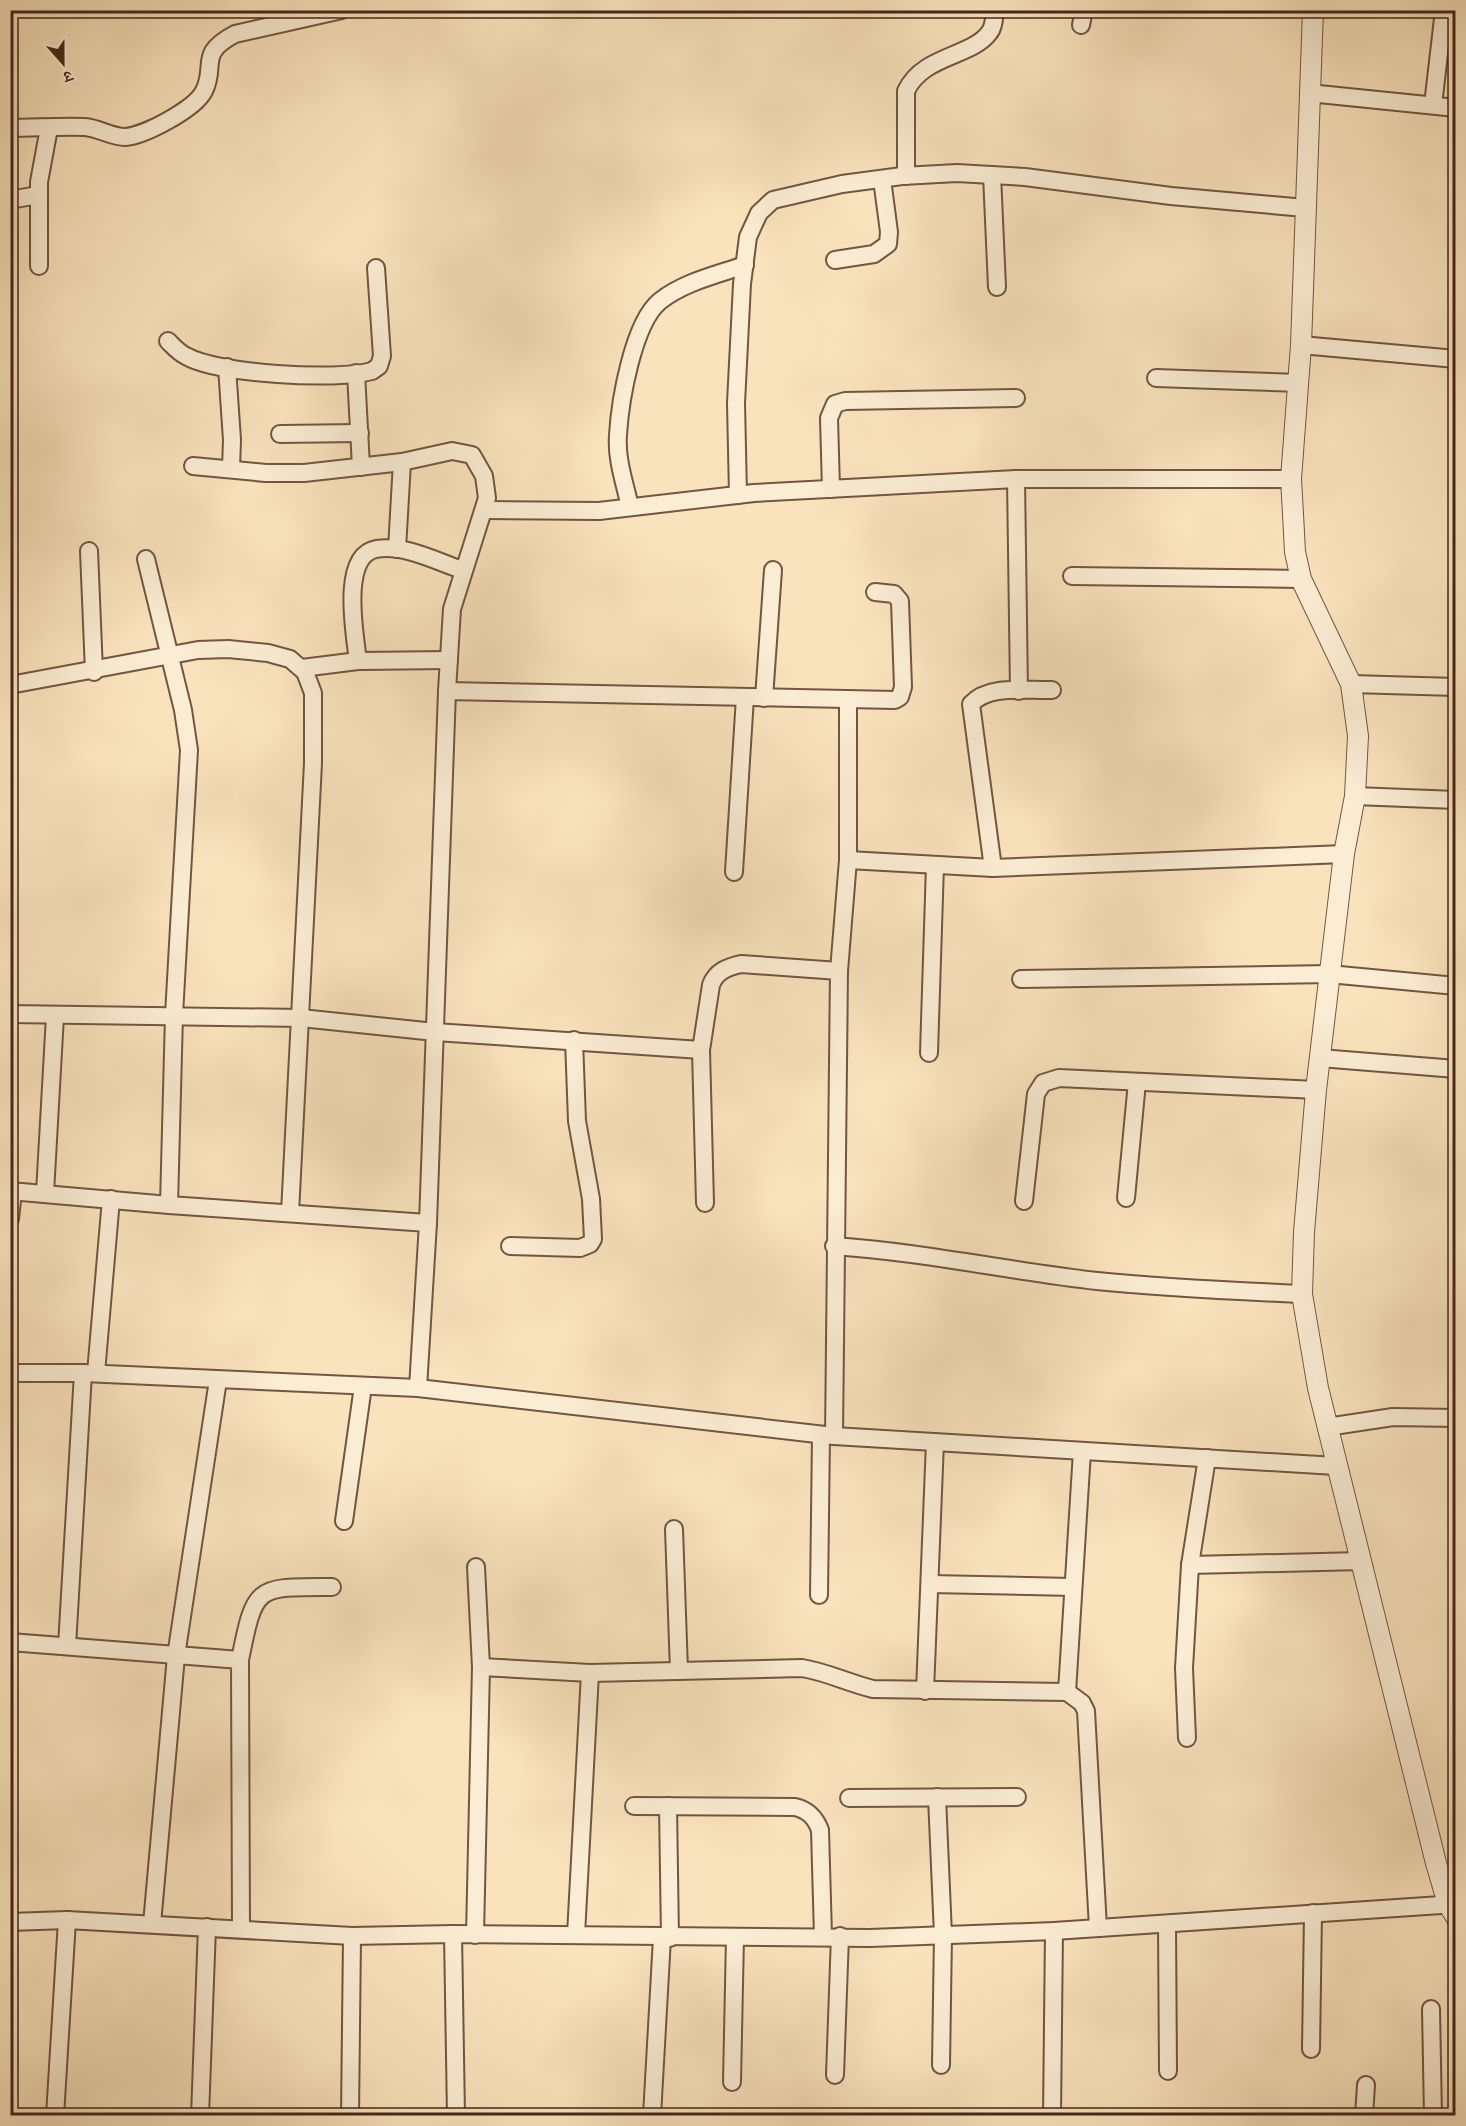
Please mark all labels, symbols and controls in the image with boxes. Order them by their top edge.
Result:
north arrow [33,33,93,93]
text: उ [59,64,77,88]

